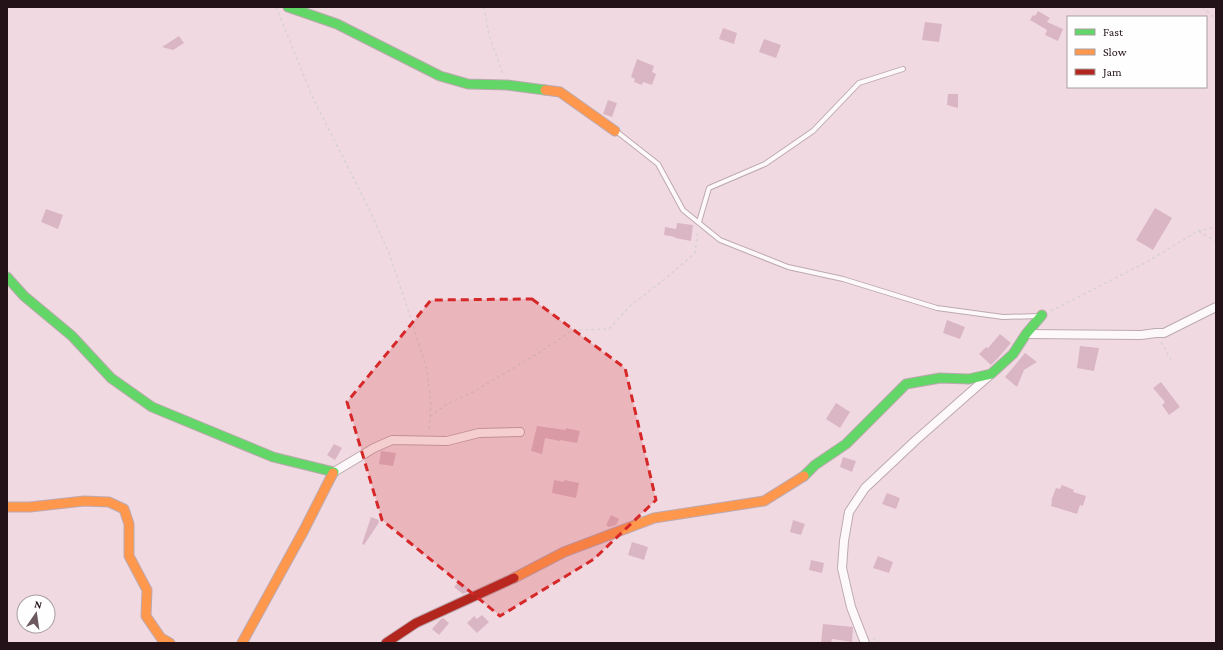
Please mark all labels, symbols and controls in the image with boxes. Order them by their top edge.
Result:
legend [1067,16,1207,88]
text: Fast [1103,25,1124,39]
text: Slow [1103,45,1127,59]
text: Jam [1102,65,1122,79]
north arrow [16,594,56,634]
text: N [33,598,44,611]

